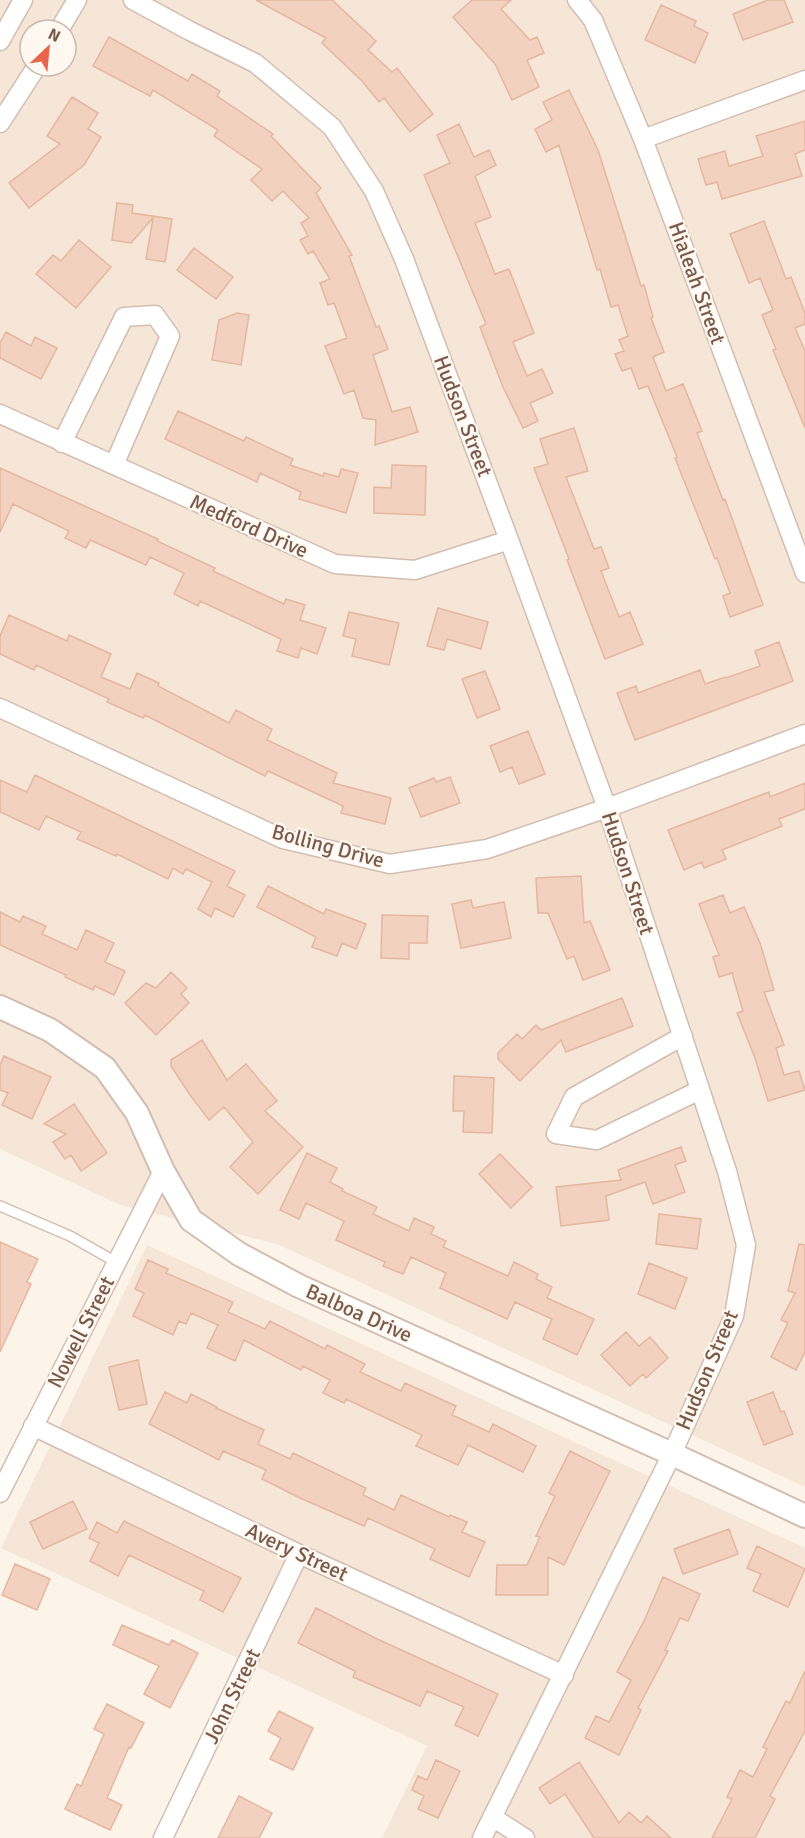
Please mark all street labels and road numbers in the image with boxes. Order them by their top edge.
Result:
street label: Hialeah Street [663,218,731,348]
street label: Hudson Street [428,352,498,480]
street label: Medford Drive [186,488,312,564]
street label: Hudson Street [596,808,660,938]
street label: Bolling Drive [269,819,387,873]
street label: Nowell Street [42,1272,120,1392]
street label: Balboa Drive [302,1278,416,1348]
street label: Hudson Street [670,1306,744,1434]
street label: Avery Street [242,1517,352,1587]
street label: John Street [198,1644,266,1748]

